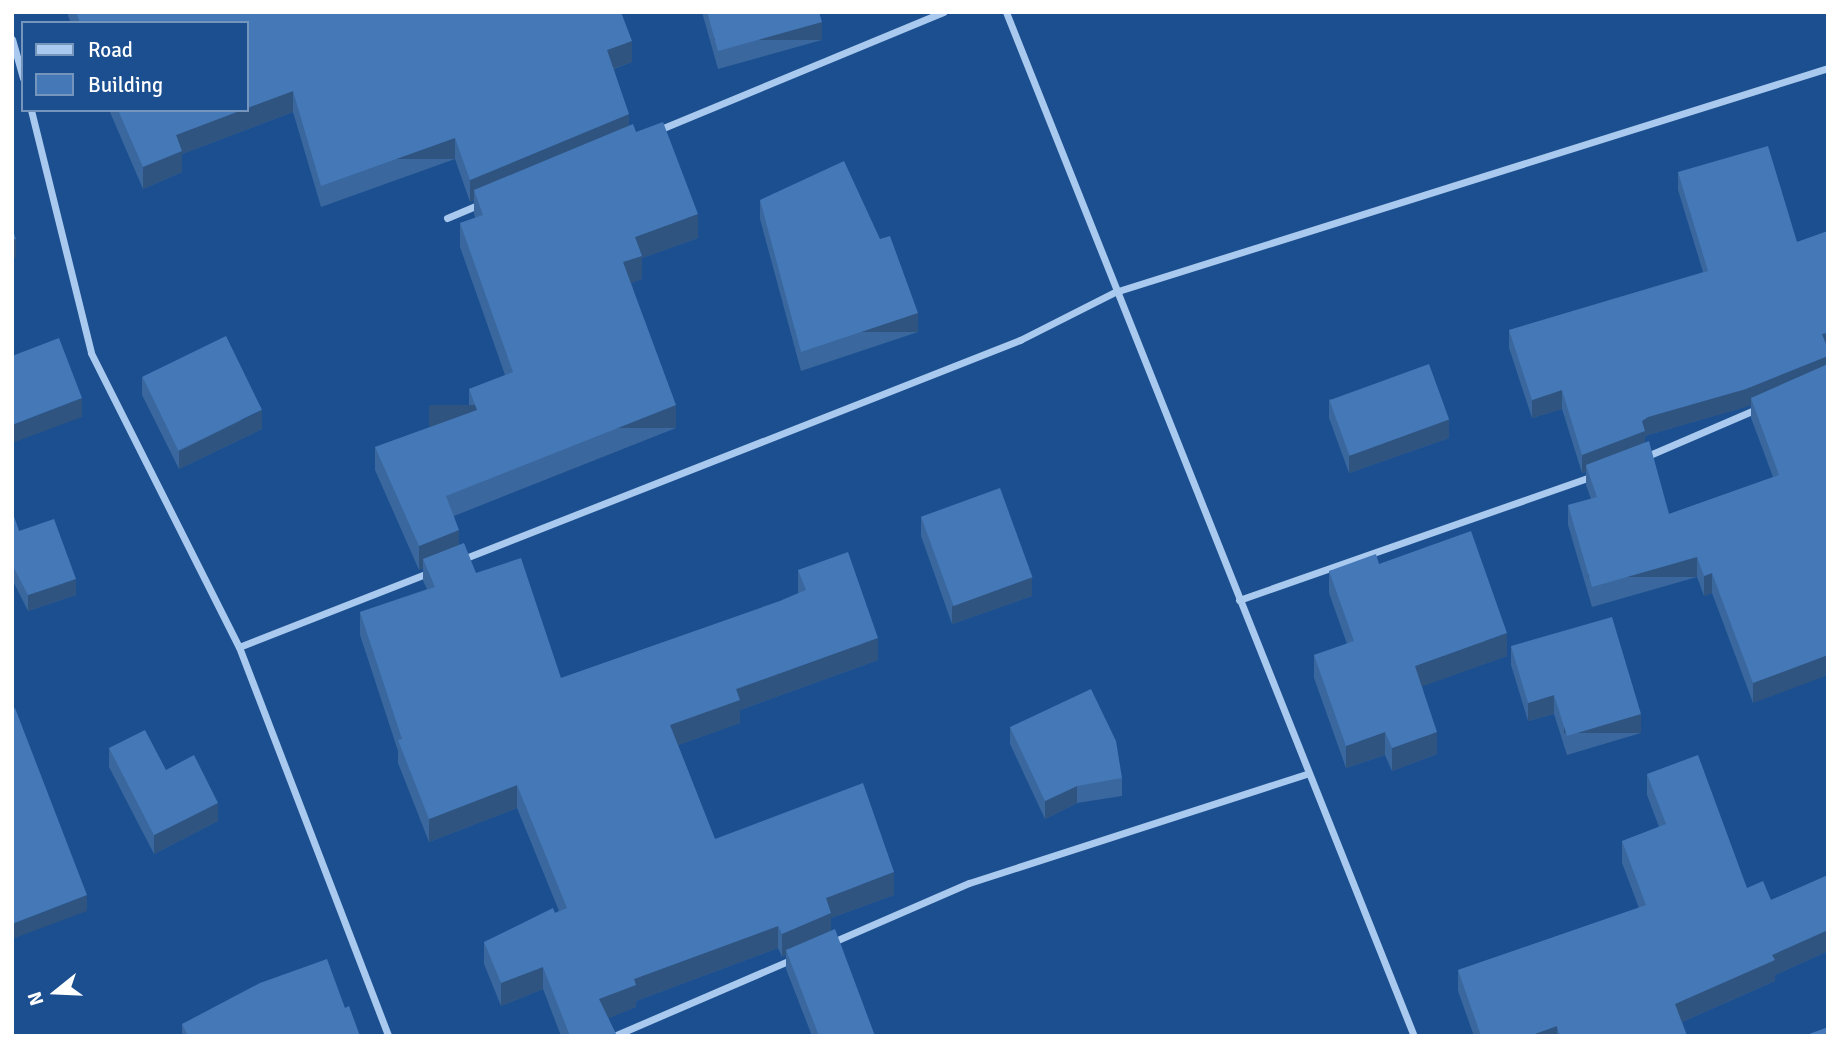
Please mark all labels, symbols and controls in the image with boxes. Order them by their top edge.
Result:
legend [21,21,248,112]
text: Road [88,37,133,63]
text: Building [88,72,163,98]
north arrow [21,957,91,1027]
text: N [23,988,49,1008]

